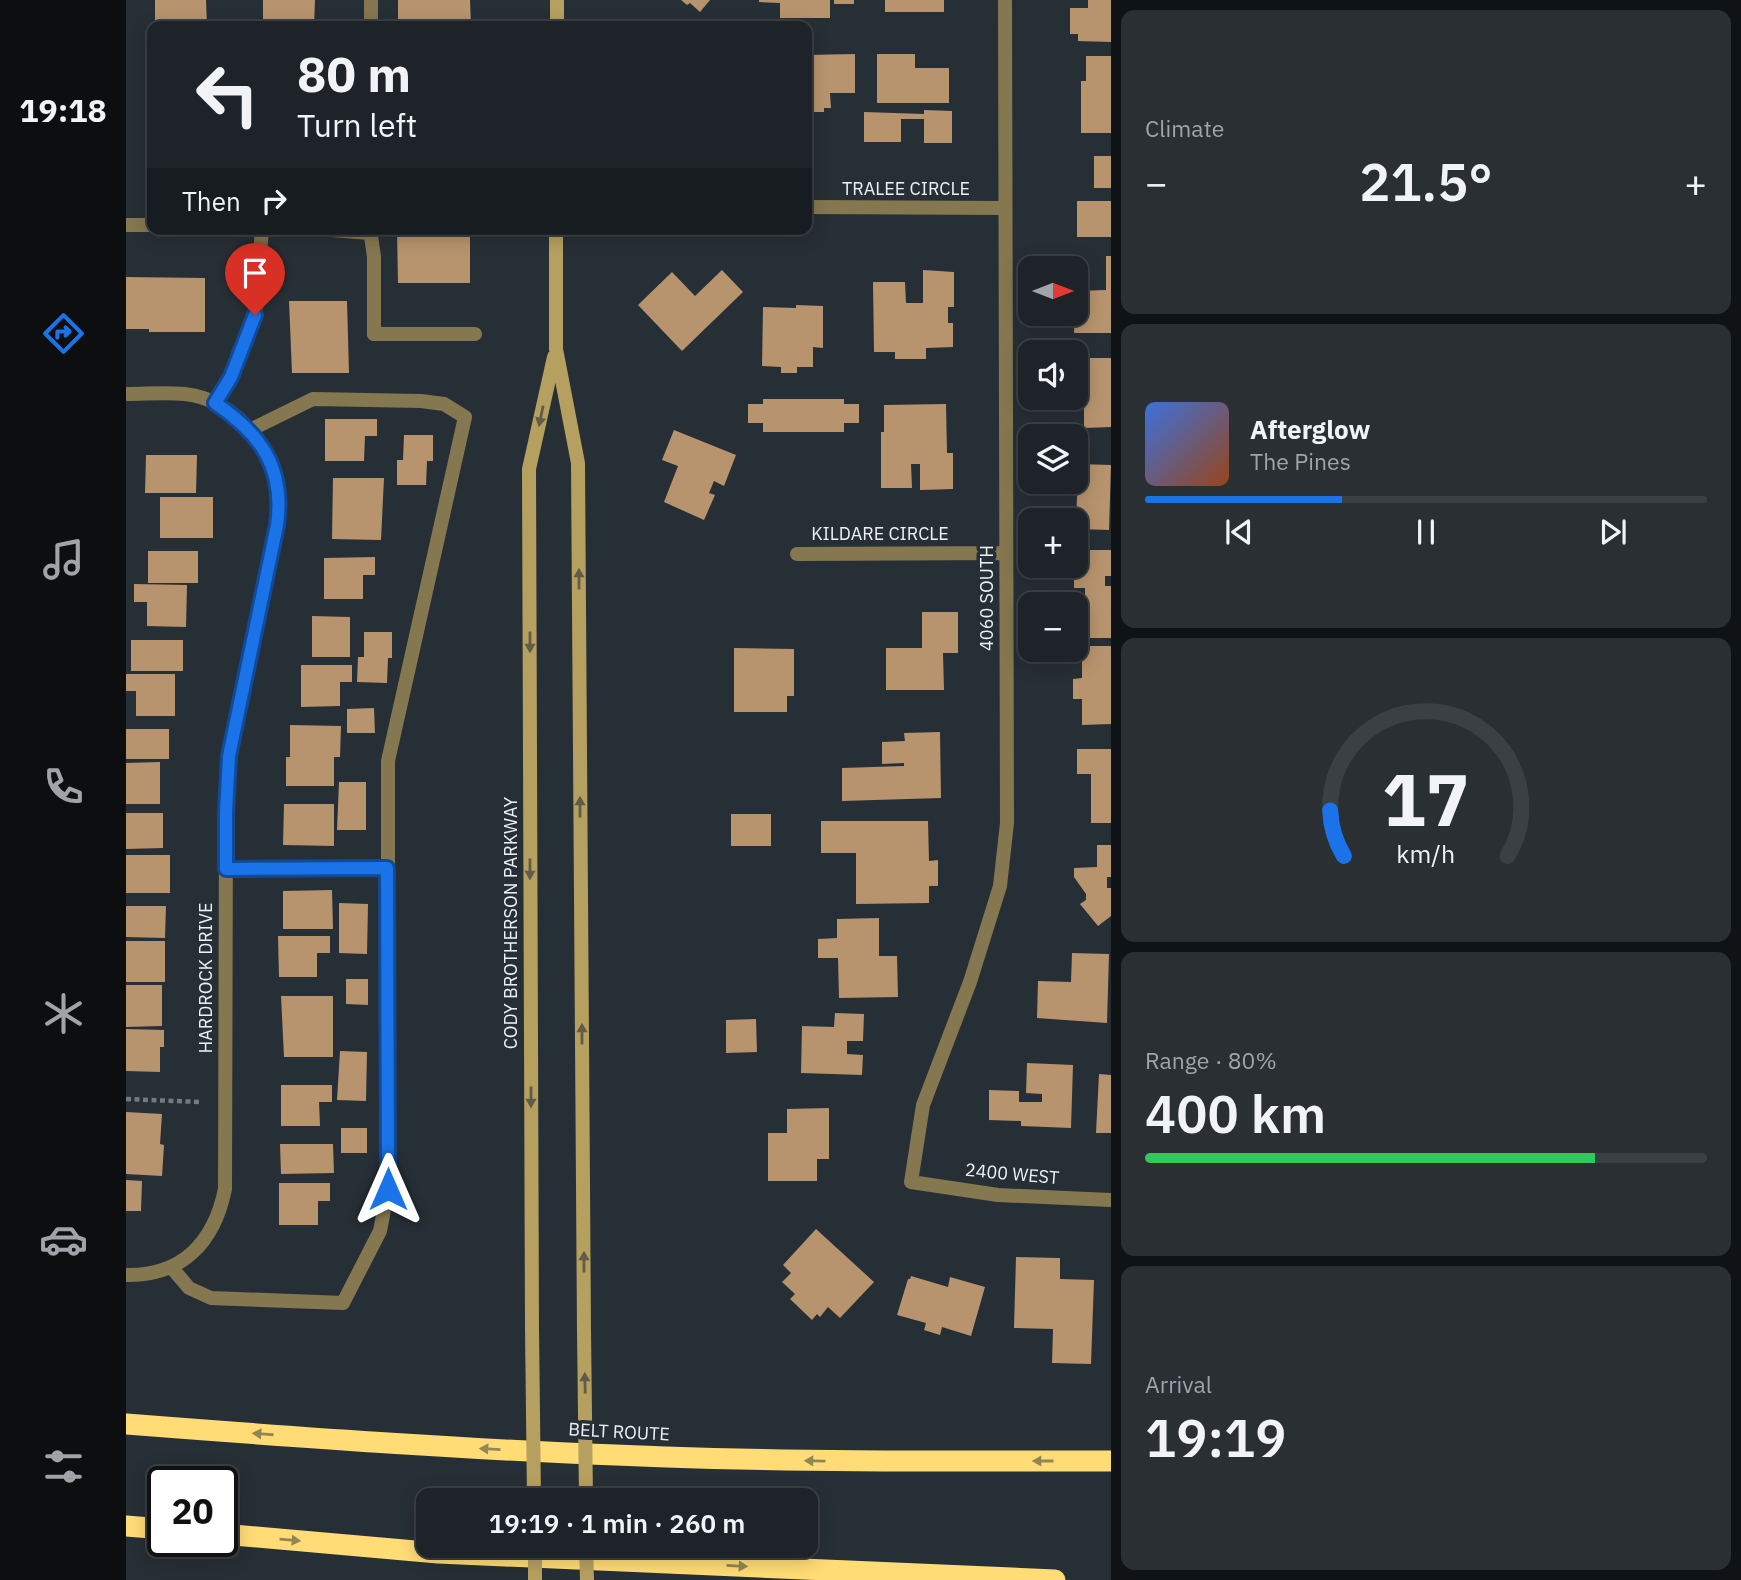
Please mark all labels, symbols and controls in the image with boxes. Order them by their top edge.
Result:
text: 80 m [297,42,411,105]
icon: left [182,49,273,140]
text: 19:18 [19,89,107,131]
text: Turn left [297,104,417,146]
text: Climate [1145,113,1224,143]
text: 21.5° [1359,148,1493,215]
text: − [1145,158,1168,207]
text: + [1684,158,1707,207]
street label: TRALEE CIRCLE [842,177,970,200]
icon: right [255,182,293,220]
text: Then [182,184,241,218]
pin [225,243,285,315]
icon: arrive [236,254,274,292]
north arrow [1018,256,1088,326]
map controls [1018,256,1088,662]
icon: directions [39,309,88,358]
button: sound [1018,340,1088,410]
one-way arrow [535,405,546,427]
text: Afterglow [1250,412,1370,446]
button: layers [1018,424,1088,494]
text: The Pines [1250,446,1351,476]
button: + [1018,508,1088,578]
icon: previous [1220,513,1258,551]
icon: pause [1407,513,1445,551]
icon: next [1594,513,1632,551]
street label: KILDARE CIRCLE [811,522,949,545]
icon: music [39,535,88,584]
street label: 4060 SOUTH [975,545,998,651]
one-way arrow [573,568,584,590]
button: − [1018,592,1088,662]
one-way arrow [524,631,536,653]
text: 17 [1382,751,1470,846]
icon: phone [39,762,88,811]
one-way arrow [574,795,586,817]
street label: CODY BROTHERSON PARKWAY [499,796,522,1049]
text: km/h [1397,837,1455,870]
one-way arrow [524,859,536,881]
street label: HARDROCK DRIVE [194,902,217,1054]
icon: climate [39,989,88,1038]
one-way arrow [576,1023,588,1045]
text: Range · 80% [1145,1045,1277,1075]
text: 400 km [1145,1080,1326,1147]
one-way arrow [525,1086,537,1108]
position arrow [351,1152,425,1226]
street label: 2400 WEST [964,1158,1060,1189]
icon: car [39,1215,88,1264]
one-way arrow [578,1250,590,1272]
text: Arrival [1145,1369,1212,1399]
one-way arrow [579,1371,591,1393]
text: 19:19 [1145,1404,1286,1471]
street label: BELT ROUTE [568,1417,670,1446]
one-way arrow [252,1428,274,1439]
icon: filters [39,1442,88,1491]
one-way arrow [479,1443,501,1454]
one-way arrow [804,1455,826,1466]
one-way arrow [1032,1455,1054,1467]
speed limit sign: 20 [147,1466,238,1557]
text: 19:19 · 1 min · 260 m [489,1506,745,1540]
one-way arrow [279,1535,301,1546]
one-way arrow [727,1560,749,1571]

